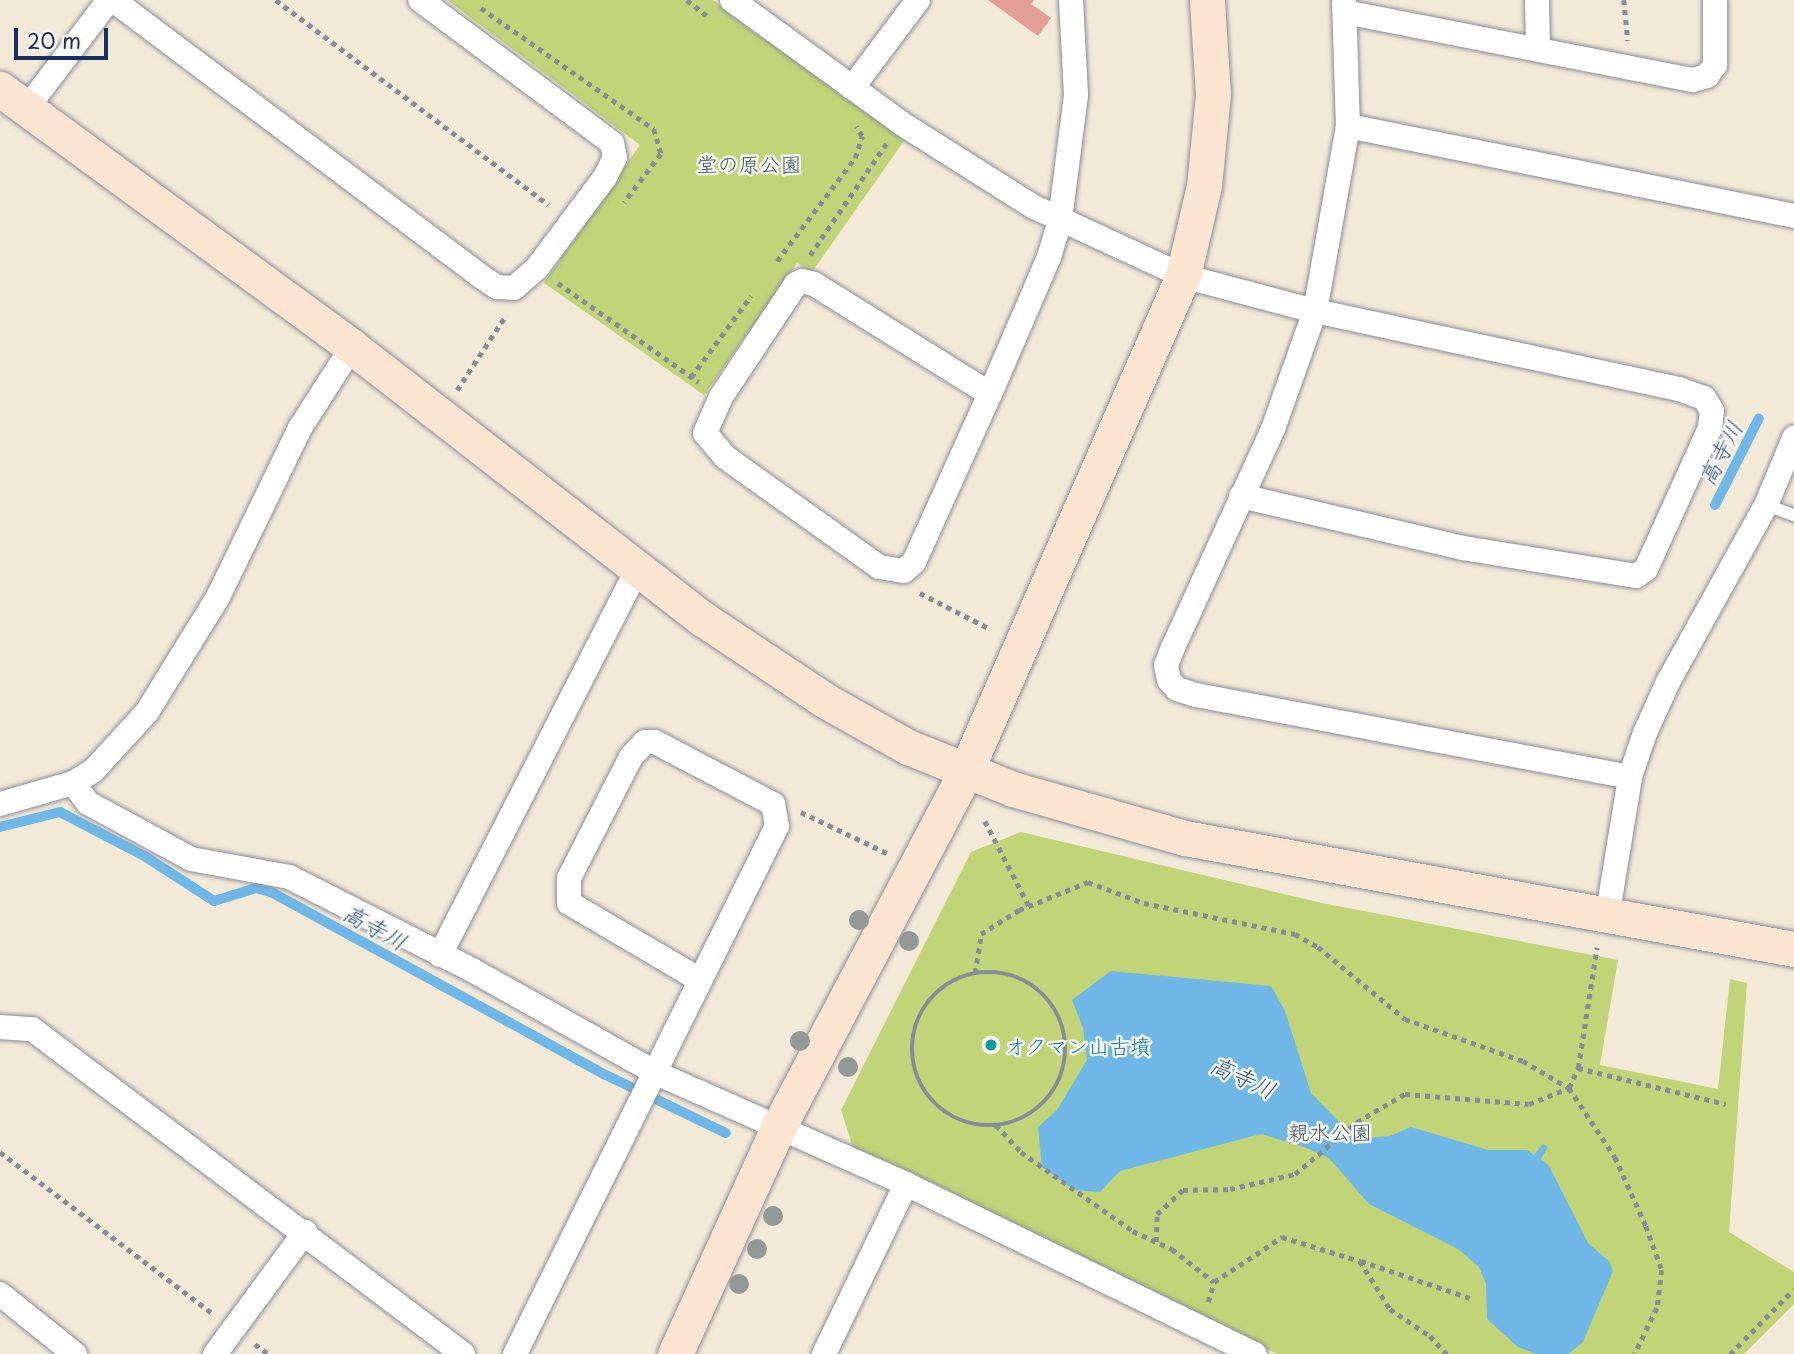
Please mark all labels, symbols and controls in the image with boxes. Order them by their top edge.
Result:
scale bar [18,14,112,58]
text: 20 m [27,24,81,56]
park label: 堂の原公園 [697,150,801,176]
water label: 高寺川 [1692,416,1748,490]
water label: 高寺川 [338,898,412,956]
place label: オクマン山古墳 [1005,1032,1152,1058]
marker: オクマン山古墳 [983,1037,999,1053]
water label: 高寺川 [1206,1050,1280,1104]
park label: 親水公園 [1288,1118,1372,1144]

